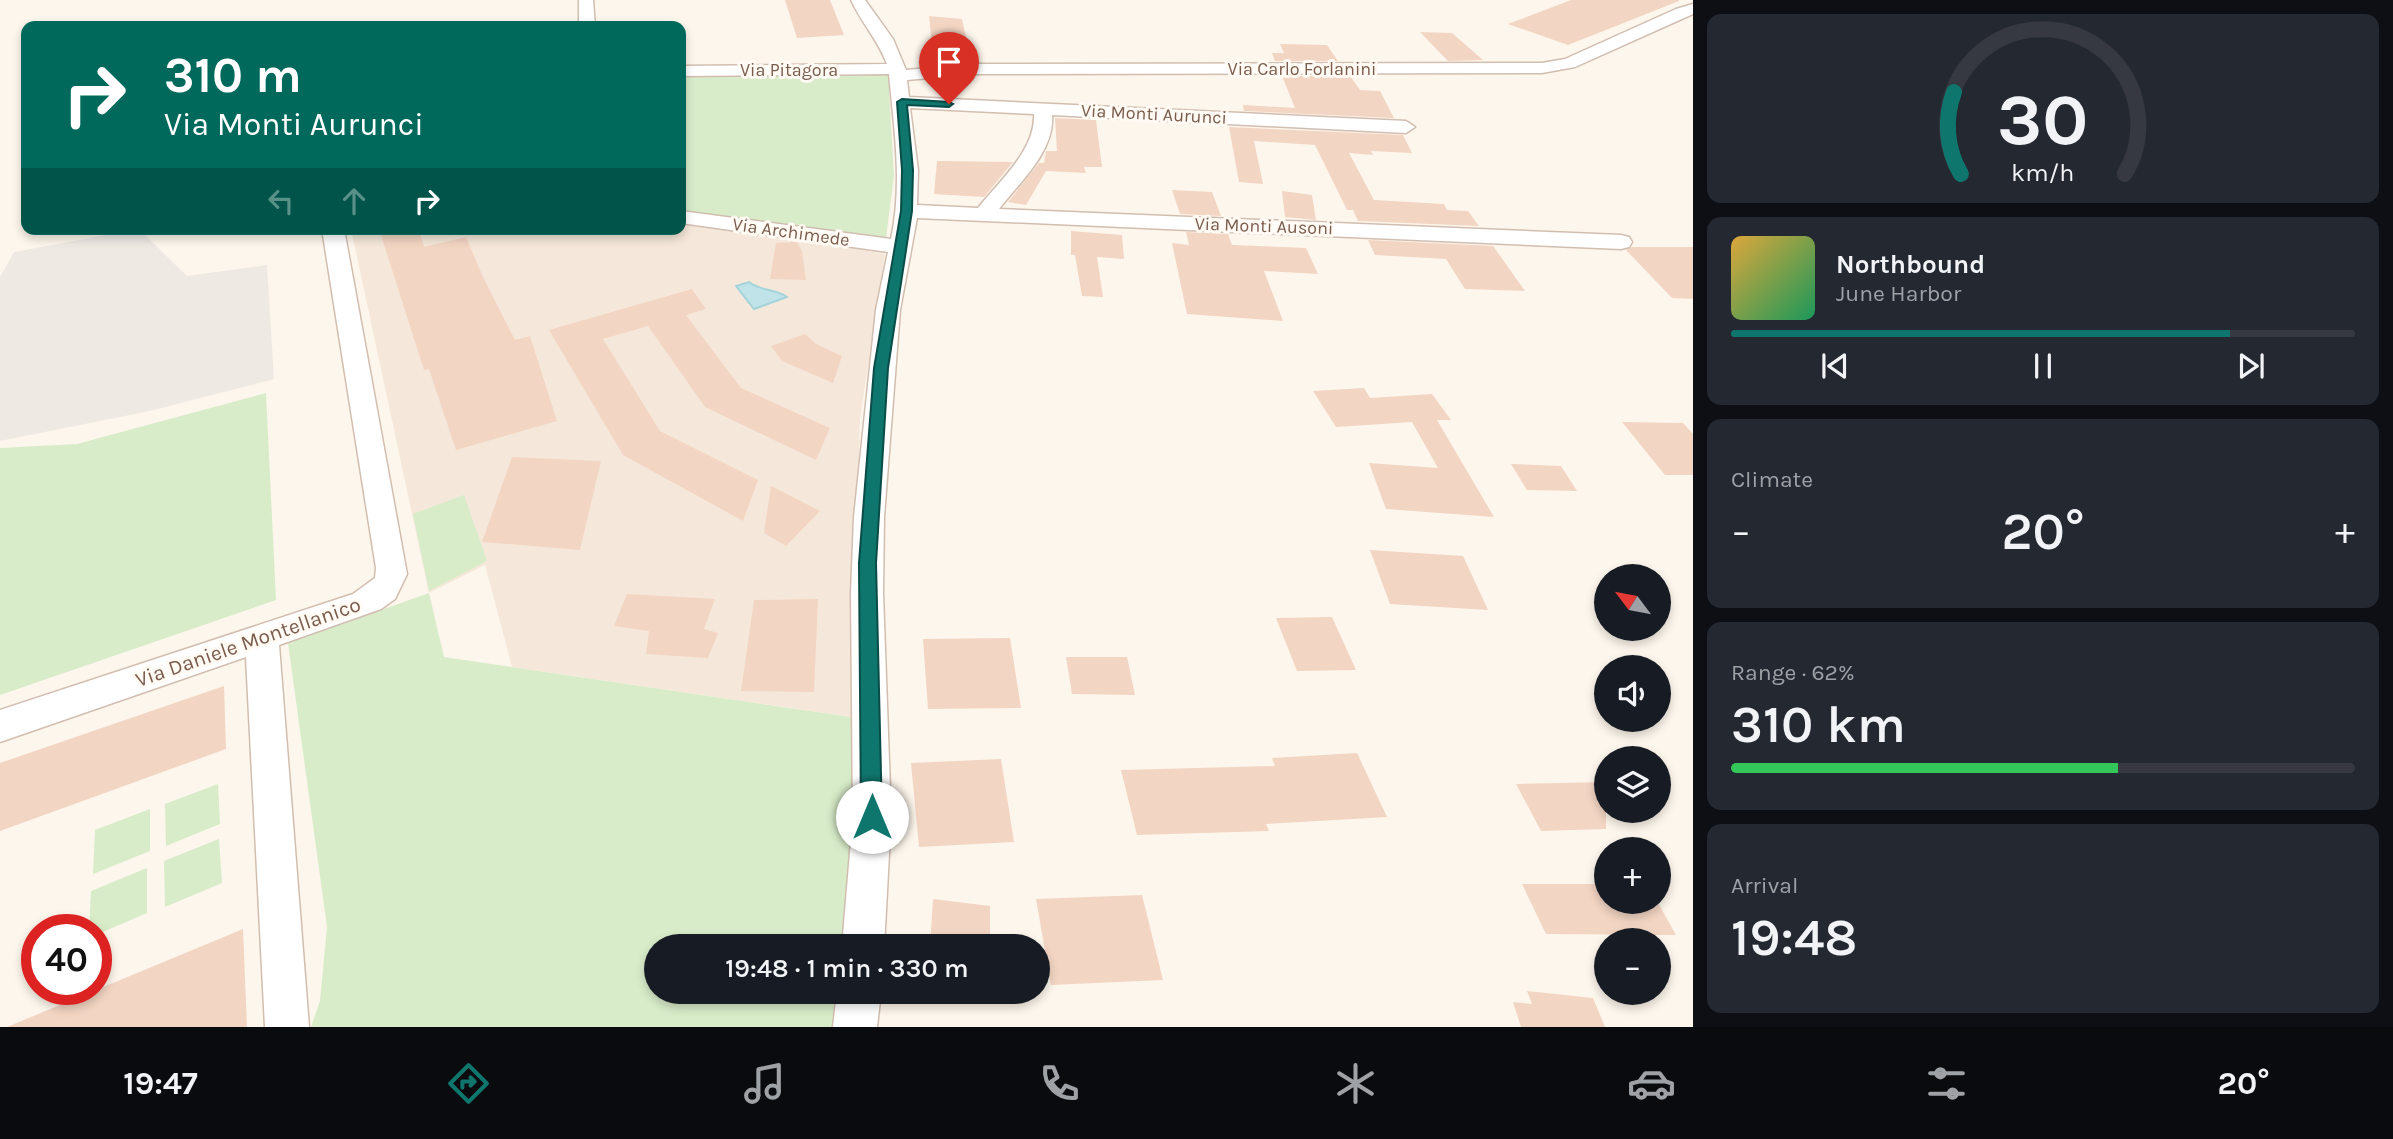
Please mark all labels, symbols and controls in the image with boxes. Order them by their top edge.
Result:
pin [919,32,979,104]
icon: arrive [930,43,968,81]
text: 310 m [164,47,302,104]
icon: right [49,49,140,140]
street label: Via Carlo Forlanini [1228,58,1376,80]
street label: Via Pitagora [740,59,838,81]
text: 30 [1997,78,2089,163]
street label: Via Monti Aurunci [1080,99,1228,129]
text: Via Monti Aurunci [164,106,424,143]
text: km/h [2011,158,2075,187]
icon: left [262,182,300,220]
icon: ahead [335,182,373,220]
icon: right [408,182,446,220]
street label: Via Archimede [731,213,851,251]
street label: Via Monti Ausoni [1194,213,1334,239]
text: Northbound [1836,249,1985,280]
text: June Harbor [1836,280,1961,307]
icon: previous [1816,347,1854,385]
icon: pause [2024,347,2062,385]
icon: next [2232,347,2270,385]
text: Climate [1731,466,1813,493]
text: 20° [2002,501,2084,562]
text: − [1731,509,1751,554]
text: + [2335,509,2355,554]
north arrow [1594,564,1671,640]
map controls [1594,564,1671,1005]
street label: Via Daniele Montellanico [132,592,364,692]
button: sound [1594,655,1671,732]
text: Range · 62% [1731,659,1855,686]
text: 310 km [1731,694,1906,755]
button: layers [1594,746,1671,823]
position arrow [835,780,909,854]
button: + [1594,837,1671,914]
text: Arrival [1731,872,1798,899]
text: 19:48 [1731,907,1858,968]
speed limit sign: 40 [21,914,112,1005]
button: − [1594,928,1671,1005]
text: 19:48 · 1 min · 330 m [725,953,969,984]
icon: directions [444,1059,493,1108]
icon: music [740,1059,789,1108]
icon: phone [1035,1059,1084,1108]
icon: climate [1331,1059,1380,1108]
icon: car [1627,1059,1676,1108]
icon: filters [1922,1059,1971,1108]
text: 19:47 [123,1065,198,1102]
text: 20° [2218,1065,2270,1102]

